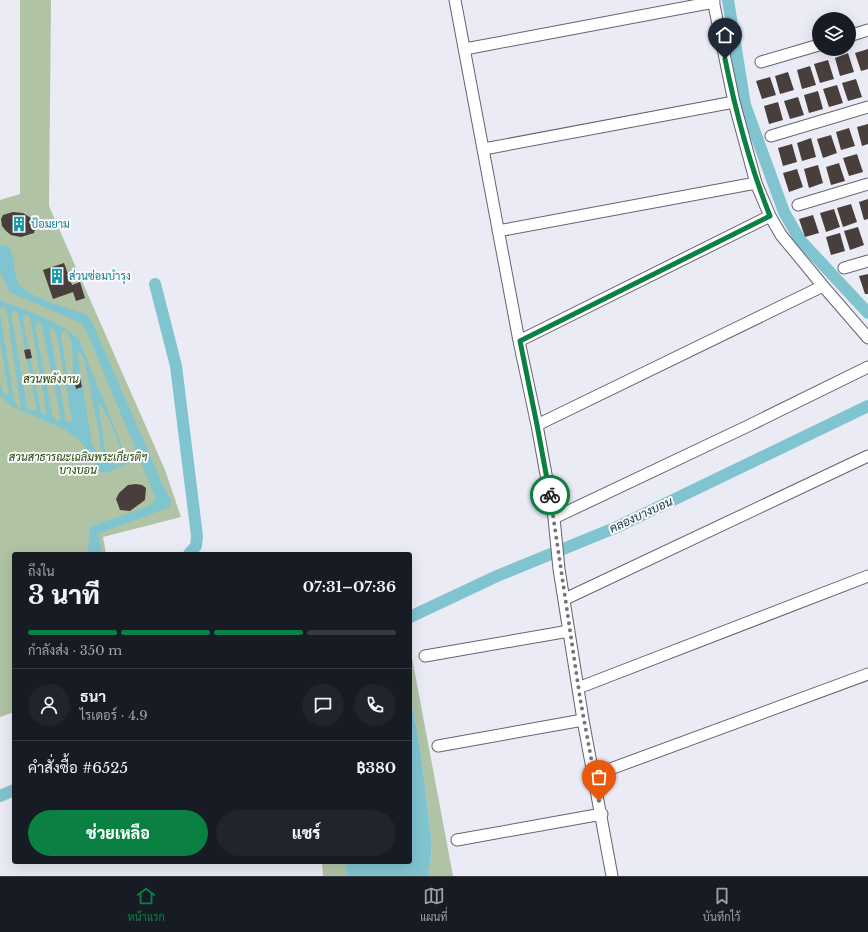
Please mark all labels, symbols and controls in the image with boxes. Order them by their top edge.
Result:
map controls [812,12,856,56]
button: layers [812,12,856,56]
pin [708,18,742,59]
icon: home [714,24,736,46]
building icon: ป้อมยาม [10,215,28,233]
place label: ป้อมยาม [31,217,70,231]
building icon: ส่วนซ่อมบำรุง [48,267,66,285]
place label: ส่วนซ่อมบำรุง [69,269,131,285]
park label: สวนพลังงาน [23,372,79,386]
park label: สวนสาธารณะเฉลิมพระเกียรติฯ บางบอน [9,449,147,477]
courier [530,475,570,515]
icon: bike [539,484,561,506]
water label: คลองบางบอน [607,493,675,536]
text: ถึงใน [28,563,55,580]
text: 07:31–07:36 [303,577,396,596]
text: 3 นาที [28,579,100,611]
text: กำลังส่ง · 350 m [28,642,122,659]
button: person [28,684,70,726]
button: chat [302,684,344,726]
button: phone [354,684,396,726]
text: ธนา [80,687,106,706]
text: ไรเดอร์ · 4.9 [80,707,148,724]
text: คำสั่งซื้อ #6525 [28,758,128,777]
text: ฿380 [357,758,396,777]
pin [582,760,616,801]
icon: bag [588,766,610,788]
button: ช่วยเหลือ [28,810,208,856]
button: แชร์ [216,810,396,856]
tab: หน้าแรก [128,885,165,924]
tab: แผนที่ [420,885,448,924]
tab: บันทึกไว้ [703,885,740,924]

